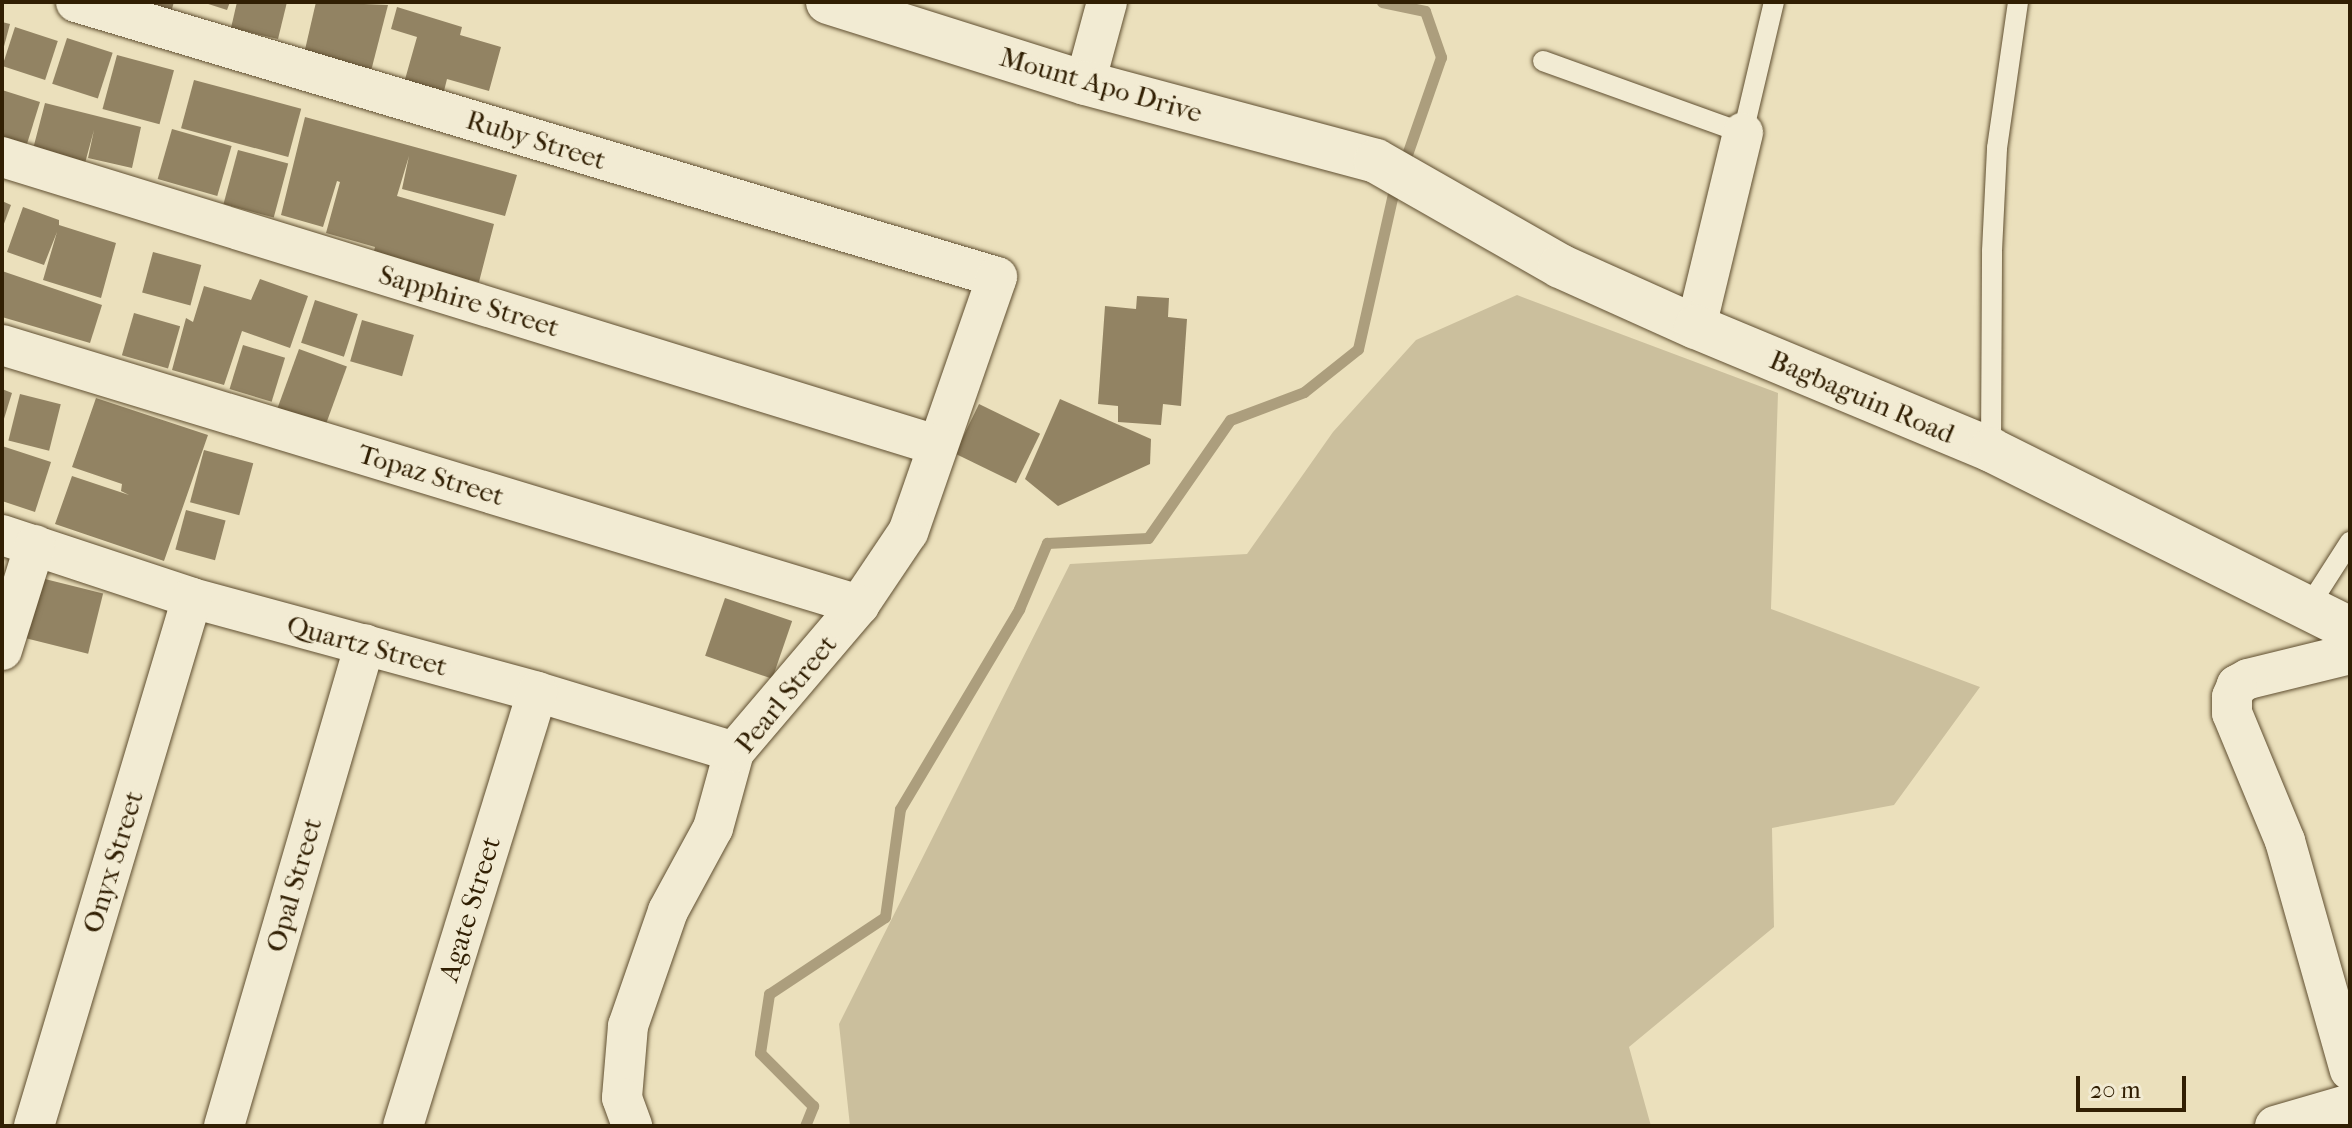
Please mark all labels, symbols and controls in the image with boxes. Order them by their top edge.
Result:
street label: Mount Apo Drive [996,40,1206,130]
street label: Ruby Street [462,103,610,177]
street label: Sapphire Street [375,258,563,344]
street label: Bagbaguin Road [1764,343,1960,451]
street label: Topaz Street [354,437,508,513]
street label: Quartz Street [283,608,451,684]
street label: Pearl Street [728,628,844,760]
street label: Onyx Street [75,787,151,937]
street label: Opal Street [259,814,329,956]
street label: Agate Street [432,832,508,986]
scale bar [2080,1060,2190,1110]
text: 20 m [2090,1076,2141,1104]

